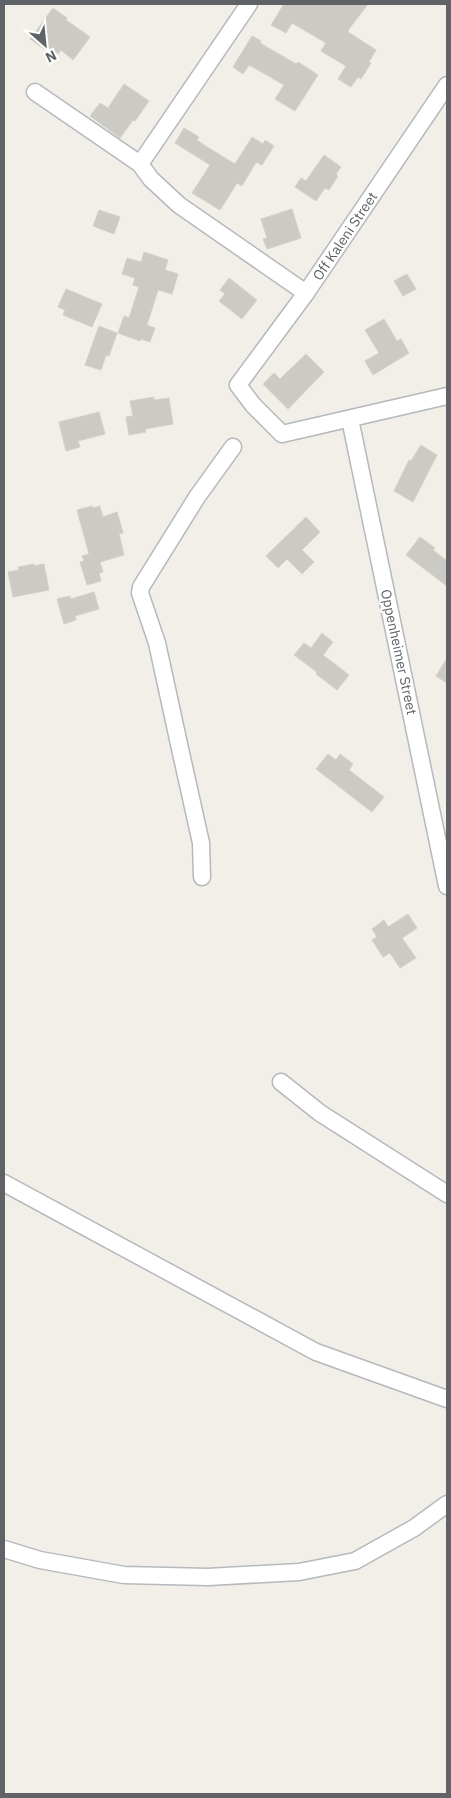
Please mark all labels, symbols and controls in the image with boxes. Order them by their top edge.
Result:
north arrow [20,20,70,70]
text: N [42,46,60,67]
street label: Off Kaleni Street [309,188,381,284]
street label: Oppenheimer Street [377,588,421,716]

